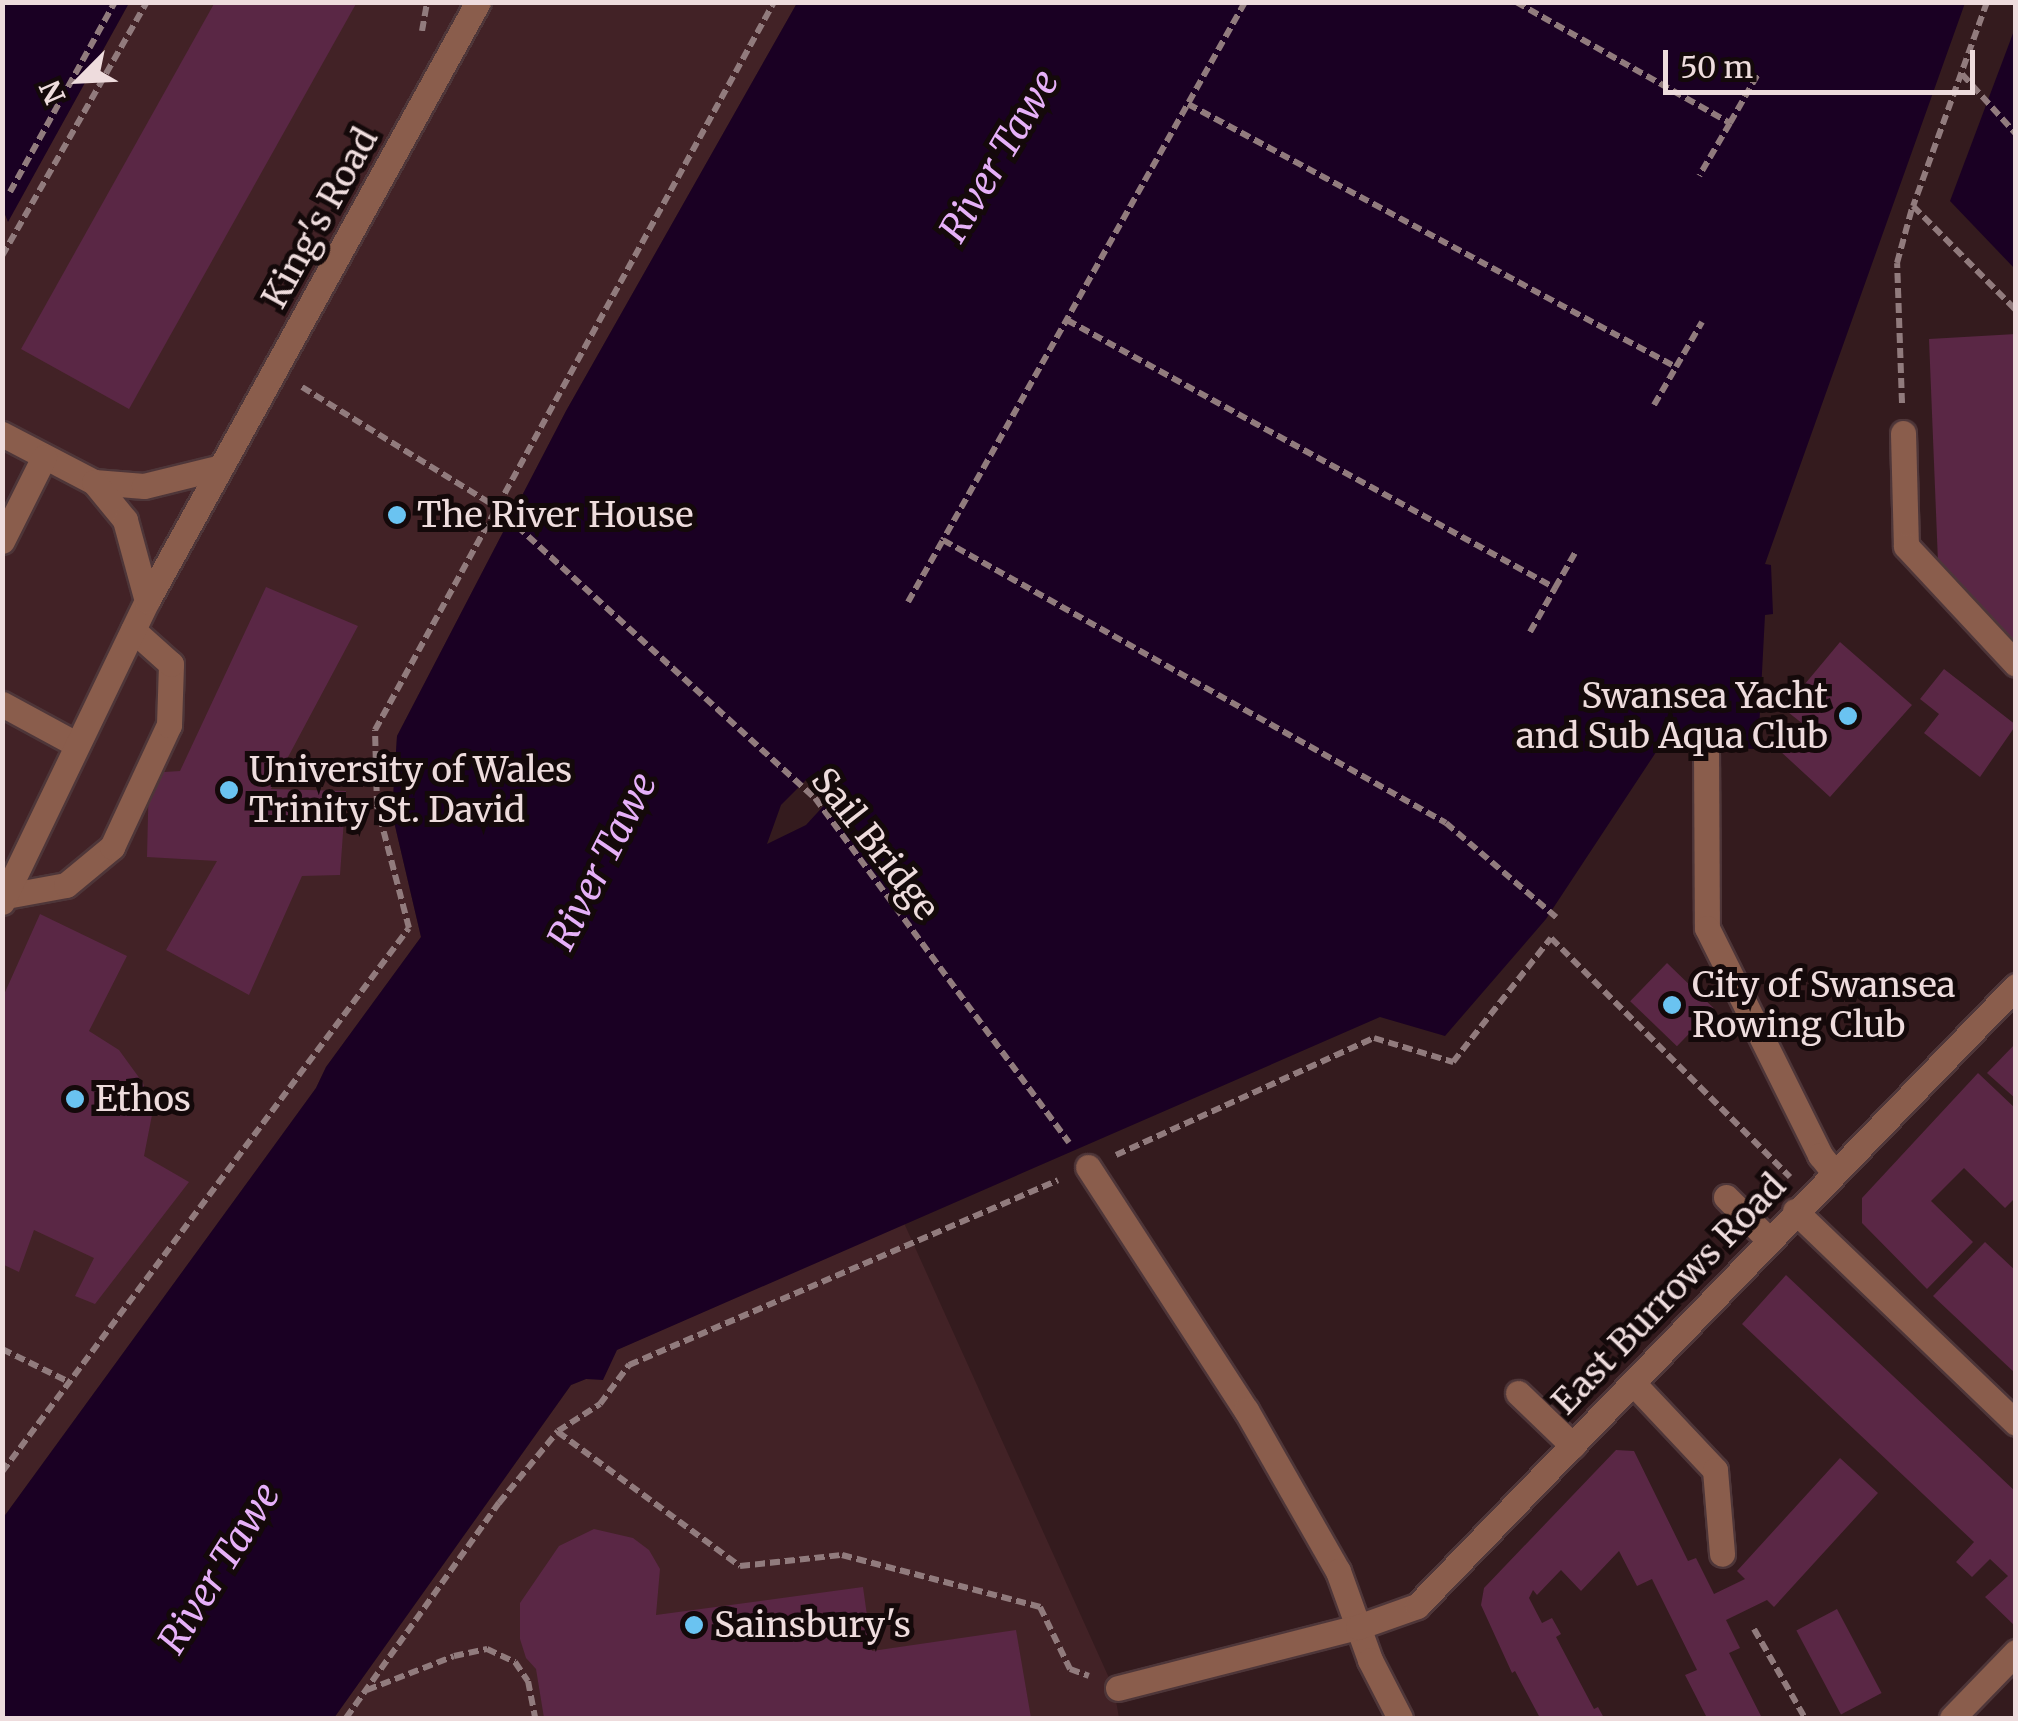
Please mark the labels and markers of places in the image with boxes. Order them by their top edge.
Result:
place label: The River House [417,494,693,536]
marker: The River House [386,504,408,526]
place label: Swansea Yacht and Sub Aqua Club [1516,675,1828,757]
marker: Swansea Yacht and Sub Aqua Club [1837,705,1859,727]
place label: University of Wales Trinity St. David [249,749,572,831]
marker: University of Wales Trinity St. David [218,779,240,801]
place label: City of Swansea Rowing Club [1692,964,1955,1046]
marker: City of Swansea Rowing Club [1661,994,1683,1016]
place label: Ethos [95,1078,191,1120]
marker: Ethos [64,1088,86,1110]
place label: Sainsbury's [714,1604,911,1646]
marker: Sainsbury's [683,1614,705,1636]

